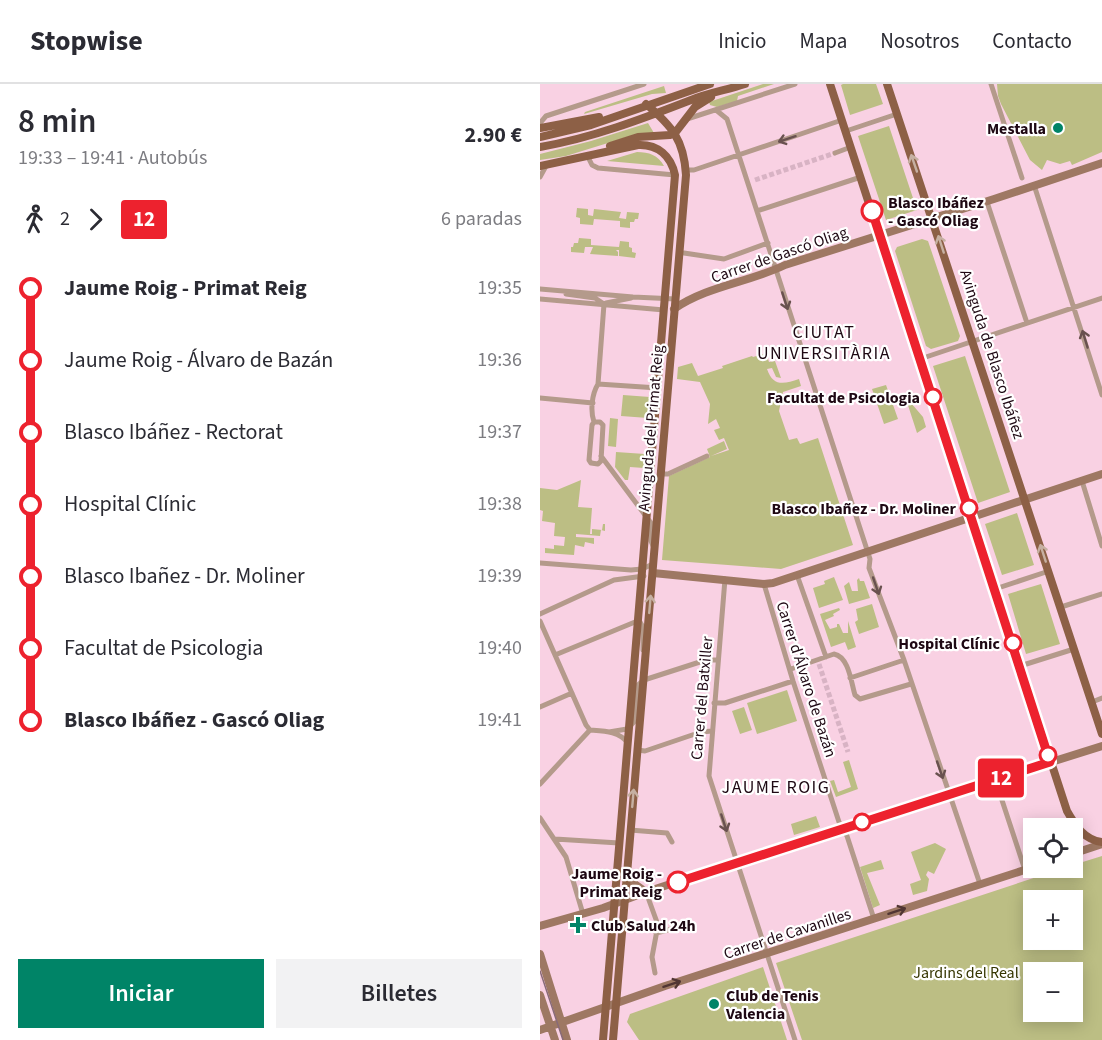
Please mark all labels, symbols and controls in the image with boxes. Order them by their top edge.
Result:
text: Stopwise [30,21,143,61]
text: Inicio [718,26,766,56]
text: Mapa [799,26,847,56]
text: Nosotros [880,26,959,56]
text: Contacto [992,26,1072,56]
text: 8 min [18,98,96,145]
place label: Mestalla [987,118,1046,140]
text: 2.90 € [465,119,522,151]
marker: Mestalla [1051,121,1065,135]
one-way arrow [778,134,797,145]
text: 19:33 – 19:41 · Autobús [18,144,207,172]
one-way arrow [908,155,919,173]
place label: Blasco Ibáñez - Gascó Oliag [888,192,984,232]
marker: Blasco Ibáñez - Gascó Oliag [861,200,883,222]
icon: walk [18,203,51,236]
icon: forward [79,203,112,236]
text: 12 [133,204,155,234]
text: 2 [60,205,70,233]
text: 6 paradas [441,205,522,233]
street label: Carrer de Gascó Oliag [708,221,851,289]
one-way arrow [935,235,946,254]
street label: Avinguda de Blasco Ibáñez [954,267,1030,442]
text: Jaume Roig - Primat Reig [64,272,307,304]
text: 19:35 [477,274,522,302]
one-way arrow [780,291,791,310]
district label: CIUTAT UNIVERSITÀRIA [757,320,891,366]
one-way arrow [1078,330,1089,349]
text: Jaume Roig - Álvaro de Bazán [64,344,333,376]
street label: Avinguda del Primat Reig [633,344,669,512]
text: 19:36 [477,346,522,374]
place label: Facultat de Psicologia [767,387,920,409]
marker: Facultat de Psicologia [924,388,942,406]
text: Blasco Ibáñez - Rectorat [64,416,283,448]
text: 19:37 [477,418,522,446]
text: Hospital Clínic [64,488,196,520]
text: 19:38 [477,490,522,518]
place label: Blasco Ibañez - Dr. Moliner [771,498,957,520]
marker: Blasco Ibañez - Dr. Moliner [960,499,978,517]
one-way arrow [1036,544,1047,563]
text: Blasco Ibañez - Dr. Moliner [64,560,305,592]
text: 19:39 [477,562,522,590]
one-way arrow [871,576,882,595]
one-way arrow [645,595,656,615]
street label: Carrer d'Álvaro de Bazán [770,598,842,760]
text: Facultat de Psicologia [64,632,263,664]
place label: Hospital Clínic [898,633,1000,655]
text: 19:40 [477,634,522,662]
marker: Hospital Clínic [1004,634,1022,652]
street label: Carrer del Batxiller [686,635,718,761]
text: Blasco Ibáñez - Gascó Oliag [64,704,324,736]
text: 19:41 [477,706,522,734]
unlabelled marker [1039,746,1057,764]
line badge: 12 [974,758,1028,798]
one-way arrow [935,760,946,779]
text: 12 [990,763,1012,793]
district label: JAUME ROIG [722,775,830,800]
one-way arrow [628,789,639,809]
one-way arrow [719,813,730,832]
unlabelled marker [853,813,871,831]
map controls [1023,818,1083,1022]
button: locate [1023,818,1083,878]
place label: Jaume Roig - Primat Reig [571,863,662,903]
marker: Jaume Roig - Primat Reig [667,871,689,893]
button: + [1023,890,1083,950]
street label: Carrer de Cavanilles [721,903,854,965]
one-way arrow [887,905,906,916]
place label: Club Salud 24h [591,915,696,937]
marker: Club Salud 24h [569,916,587,934]
button: Iniciar [18,959,264,1028]
button: Billetes [276,959,522,1028]
park label: Jardins del Real [913,962,1019,984]
button: − [1023,962,1083,1022]
one-way arrow [662,978,681,989]
place label: Club de Tenis Valencia [725,985,819,1025]
marker: Club de Tenis Valencia [707,997,721,1011]

